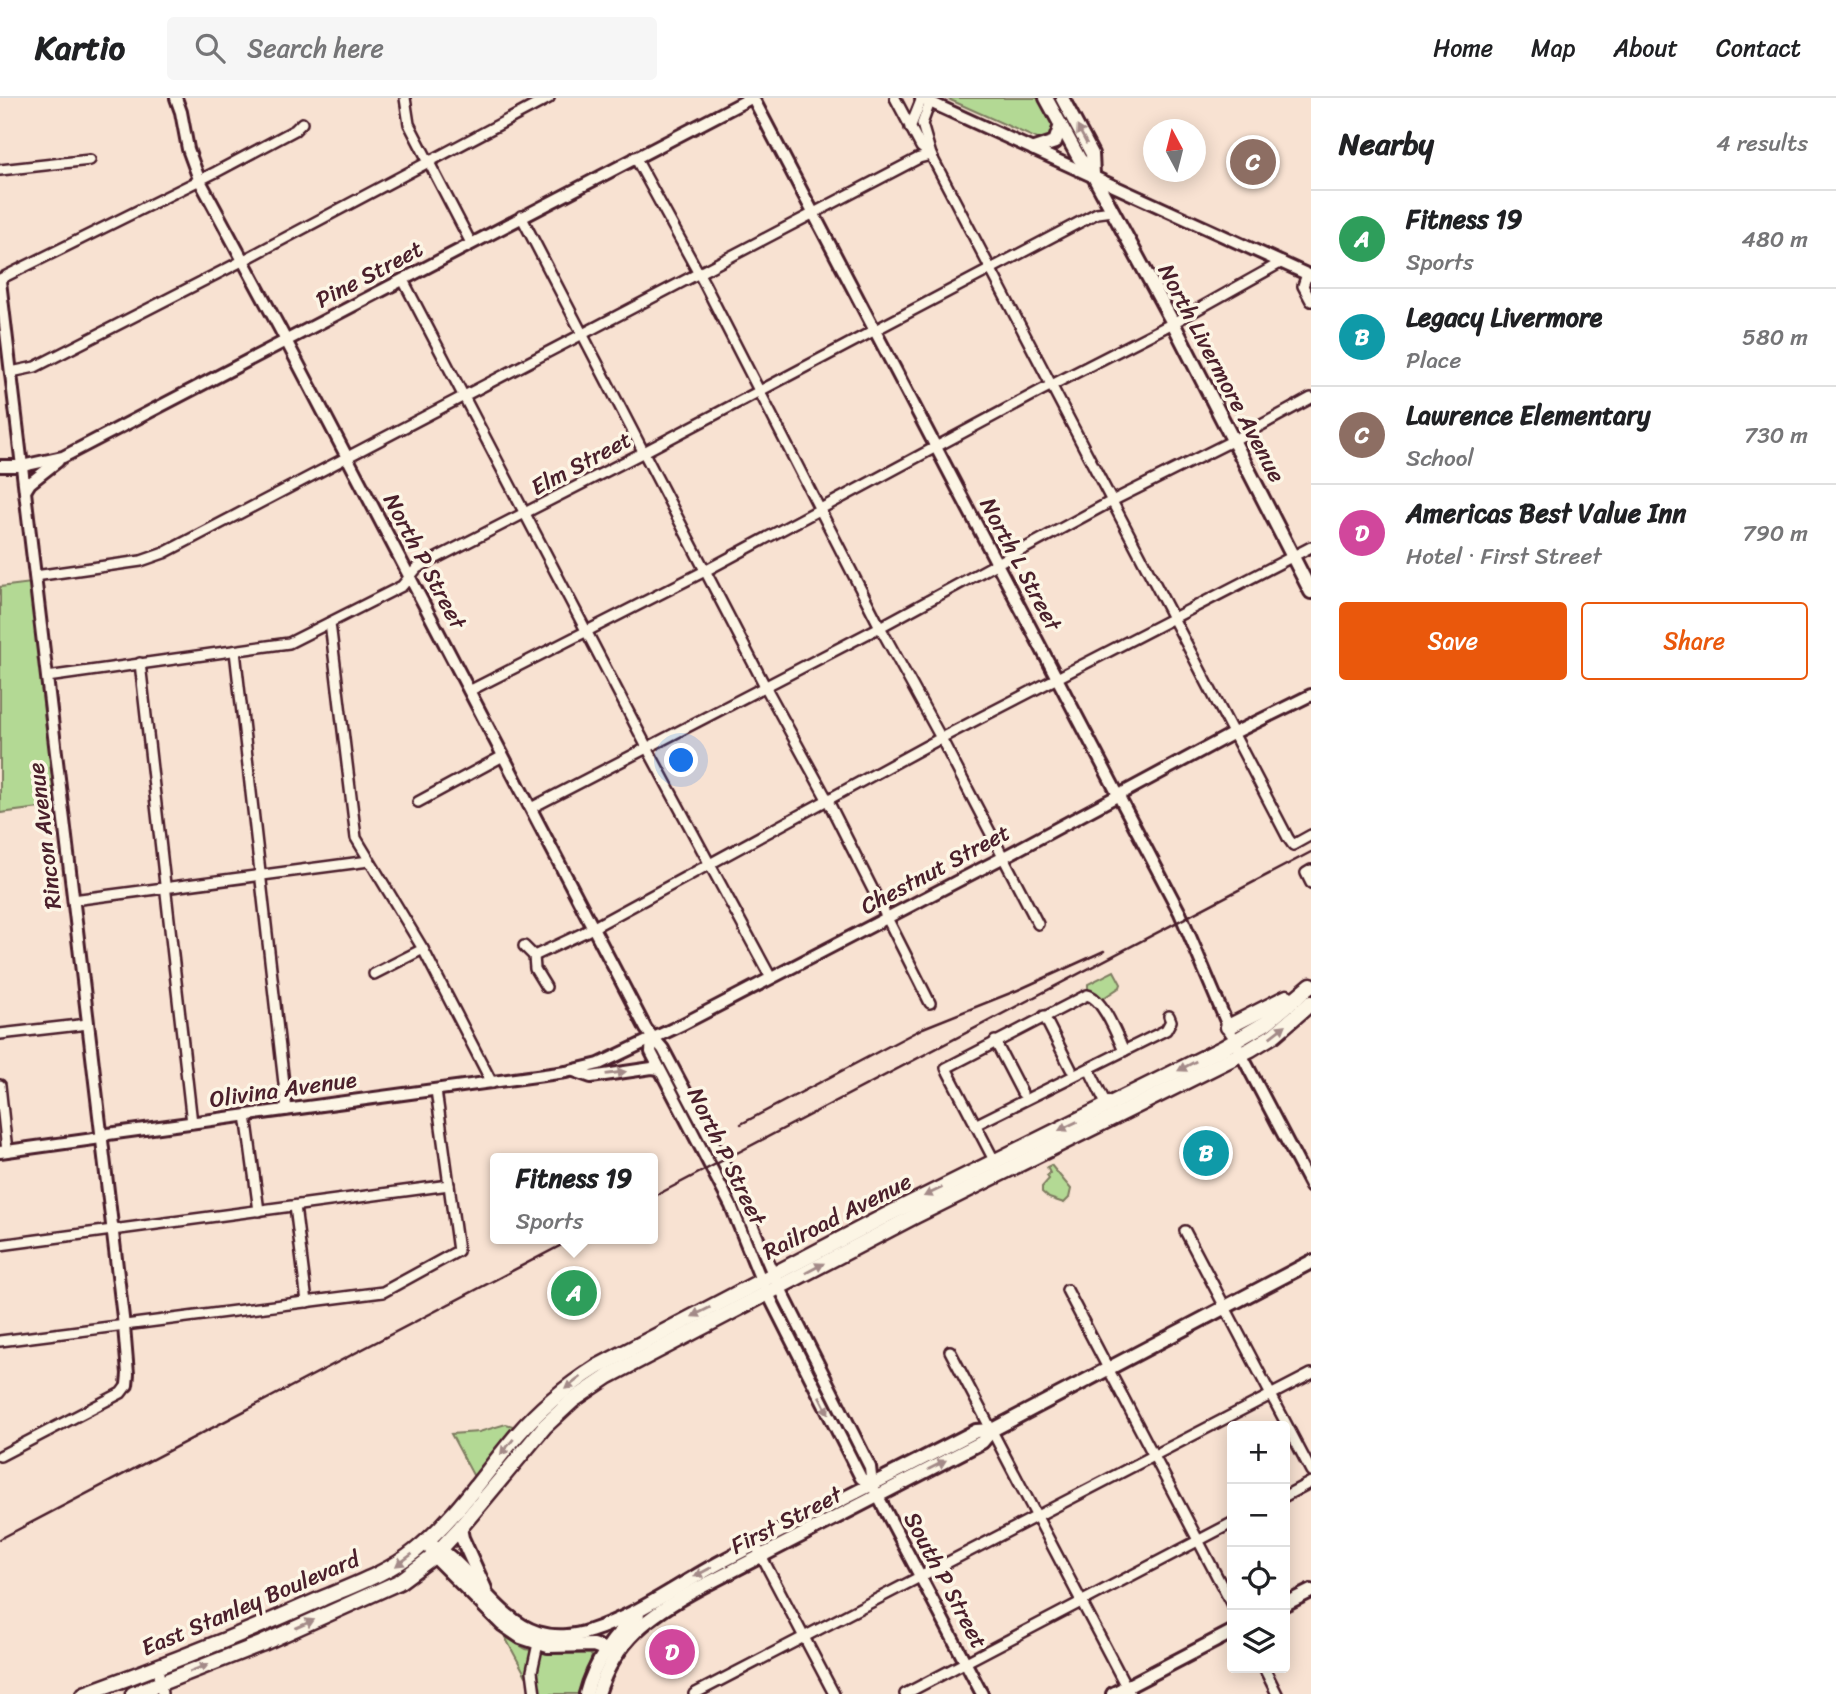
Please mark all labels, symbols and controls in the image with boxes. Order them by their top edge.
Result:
search box [167,17,657,80]
text: Kartio [35,19,125,77]
text: Search here [247,25,384,71]
text: Home [1433,27,1493,69]
text: Map [1531,27,1575,69]
text: About [1613,27,1678,69]
text: Contact [1716,27,1801,69]
icon: search [191,29,229,67]
text: Nearby [1339,117,1434,171]
north arrow [1143,119,1206,182]
text: 4 results [1716,123,1808,164]
one-way arrow [1076,126,1088,145]
pin: C [1230,136,1276,188]
text: Fitness 19 [1406,196,1523,242]
text: A [1354,219,1370,260]
text: 480 m [1742,219,1808,260]
street label: Pine Street [308,229,431,320]
text: Sports [1406,242,1474,283]
street label: North Livermore Avenue [1146,256,1297,490]
text: Legacy Livermore [1406,294,1602,340]
text: B [1355,317,1369,358]
text: 580 m [1742,317,1808,358]
text: Place [1406,340,1461,381]
text: Lawrence Elementary [1406,392,1651,438]
text: C [1355,415,1369,456]
text: 730 m [1744,415,1808,456]
street label: Elm Street [523,420,639,507]
text: School [1406,438,1474,479]
street label: North P Street [371,486,479,638]
street label: North L Street [968,490,1074,640]
text: Americas Best Value Inn [1406,490,1686,536]
text: D [1355,513,1369,554]
text: 790 m [1743,513,1808,554]
text: Hotel · First Street [1406,536,1602,577]
button: Save [1339,602,1567,680]
button: Share [1581,602,1808,680]
your location [664,743,698,777]
street label: Rincon Avenue [15,760,74,912]
street label: Chestnut Street [853,813,1018,926]
one-way arrow [1269,1024,1287,1038]
street label: Olivina Avenue [207,1059,359,1120]
one-way arrow [1177,1061,1197,1072]
one-way arrow [605,1067,627,1078]
street label: North P Street [675,1080,778,1234]
one-way arrow [1058,1120,1078,1131]
pin: B [1183,1127,1229,1179]
popup [490,1153,658,1244]
text: Fitness 19 [516,1155,632,1201]
street label: Railroad Avenue [755,1161,919,1272]
one-way arrow [923,1186,943,1197]
text: Sports [516,1201,583,1242]
one-way arrow [806,1262,825,1274]
pin: A [551,1267,597,1319]
one-way arrow [691,1307,711,1318]
one-way arrow [564,1376,582,1390]
one-way arrow [818,1395,829,1415]
map controls [1227,1421,1290,1673]
button: + [1227,1421,1290,1484]
one-way arrow [500,1437,515,1455]
one-way arrow [927,1460,947,1471]
street label: First Street [723,1474,851,1566]
button: − [1227,1484,1290,1547]
street label: South P Street [892,1504,999,1656]
street label: East Stanley Boulevard [135,1538,368,1668]
button: locate [1227,1547,1290,1610]
one-way arrow [394,1553,413,1567]
one-way arrow [693,1566,712,1578]
button: layers [1227,1610,1290,1673]
one-way arrow [295,1618,315,1630]
pin: D [649,1626,695,1678]
one-way arrow [189,1663,210,1674]

